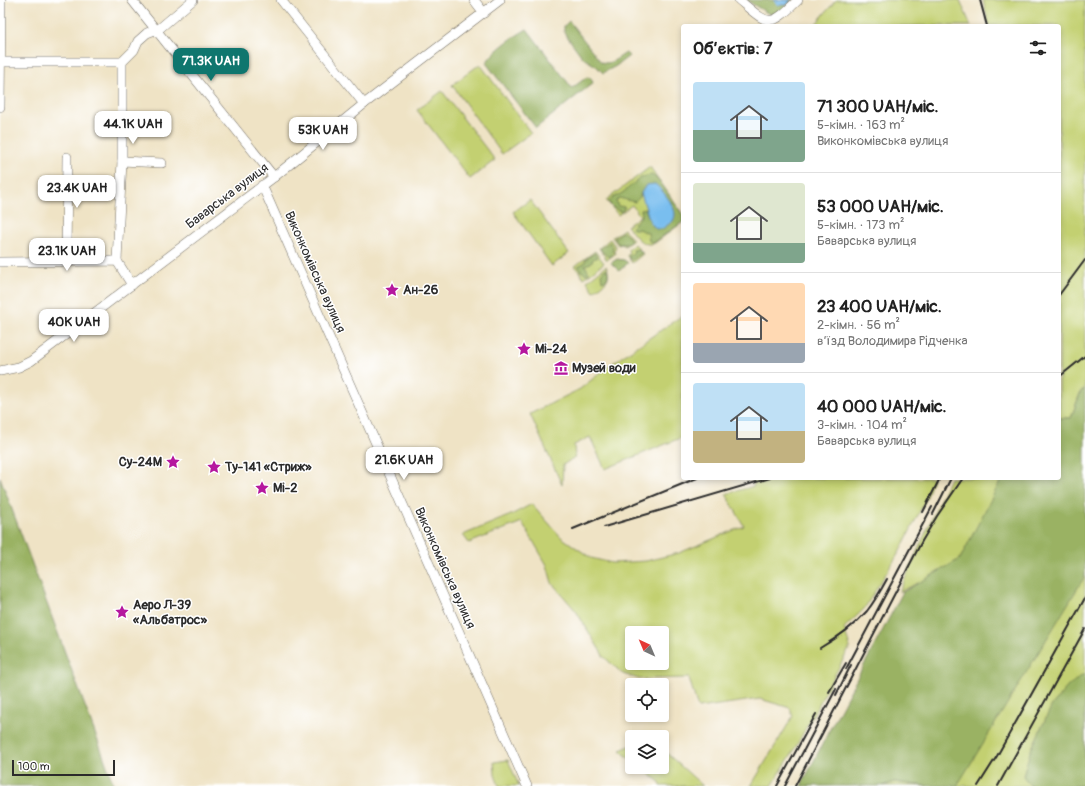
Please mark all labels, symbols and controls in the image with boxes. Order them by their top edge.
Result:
icon: filters [1027,37,1049,59]
text: Об’єктів: 7 [693,38,773,59]
pin: 71.3K UAH [165,48,257,82]
text: 71.3K UAH [182,53,240,69]
text: 71 300 UAH/міс. [817,96,938,117]
icon: home [725,98,773,146]
pin: 44.1K UAH [87,111,179,145]
text: 44.1K UAH [104,116,162,132]
pin: 53K UAH [286,117,360,151]
text: 5-кімн. · 163 m² [817,117,905,133]
text: 53K UAH [298,122,348,138]
text: Виконкомівська вулиця [817,133,948,149]
street label: Баварська вулиця [182,160,272,232]
pin: 23.4K UAH [31,175,123,209]
text: 23.4K UAH [47,180,107,196]
text: 53 000 UAH/міс. [817,196,944,217]
icon: home [725,199,773,247]
street label: Виконкомівська вулиця [281,209,349,335]
text: 5-кімн. · 173 m² [817,217,904,233]
text: Баварська вулиця [817,233,916,249]
pin: 23.1K UAH [21,238,113,272]
text: 23.1K UAH [38,243,96,259]
place icon: Ан-26 [384,282,400,298]
place label: Ан-26 [403,282,439,298]
text: 23 400 UAH/міс. [817,296,942,317]
icon: home [725,299,773,347]
pin: 40K UAH [37,309,111,343]
text: 40K UAH [48,314,100,330]
text: 2-кімн. · 56 m² [817,317,900,333]
text: в’їзд Володимира Рідченка [817,333,968,349]
place icon: Мі-24 [516,341,532,357]
place label: Мі-24 [535,341,567,357]
museum icon: Музей води [553,360,569,376]
place label: Музей води [572,360,636,376]
text: 40 000 UAH/міс. [817,396,946,417]
icon: home [725,399,773,447]
text: 3-кімн. · 104 m² [817,417,907,433]
text: Баварська вулиця [817,433,916,449]
pin: 21.6K UAH [358,447,450,481]
text: 21.6K UAH [375,452,433,468]
place label: Су-24М [119,454,162,470]
place icon: Су-24М [165,454,181,470]
place icon: Ту-141 «Стриж» [206,459,222,475]
place label: Ту-141 «Стриж» [224,459,312,475]
place icon: Мі-2 [254,480,270,496]
place label: Мі-2 [273,480,297,496]
street label: Виконкомівська вулиця [411,505,479,631]
place label: Аеро Л-39 «Альбатрос» [133,597,207,628]
place icon: Аеро Л-39 «Альбатрос» [114,604,130,620]
north arrow [625,626,669,670]
map controls [625,626,669,774]
button: locate [625,678,669,722]
button: layers [625,730,669,774]
scale bar [12,758,115,777]
text: 100 m [18,760,49,773]

